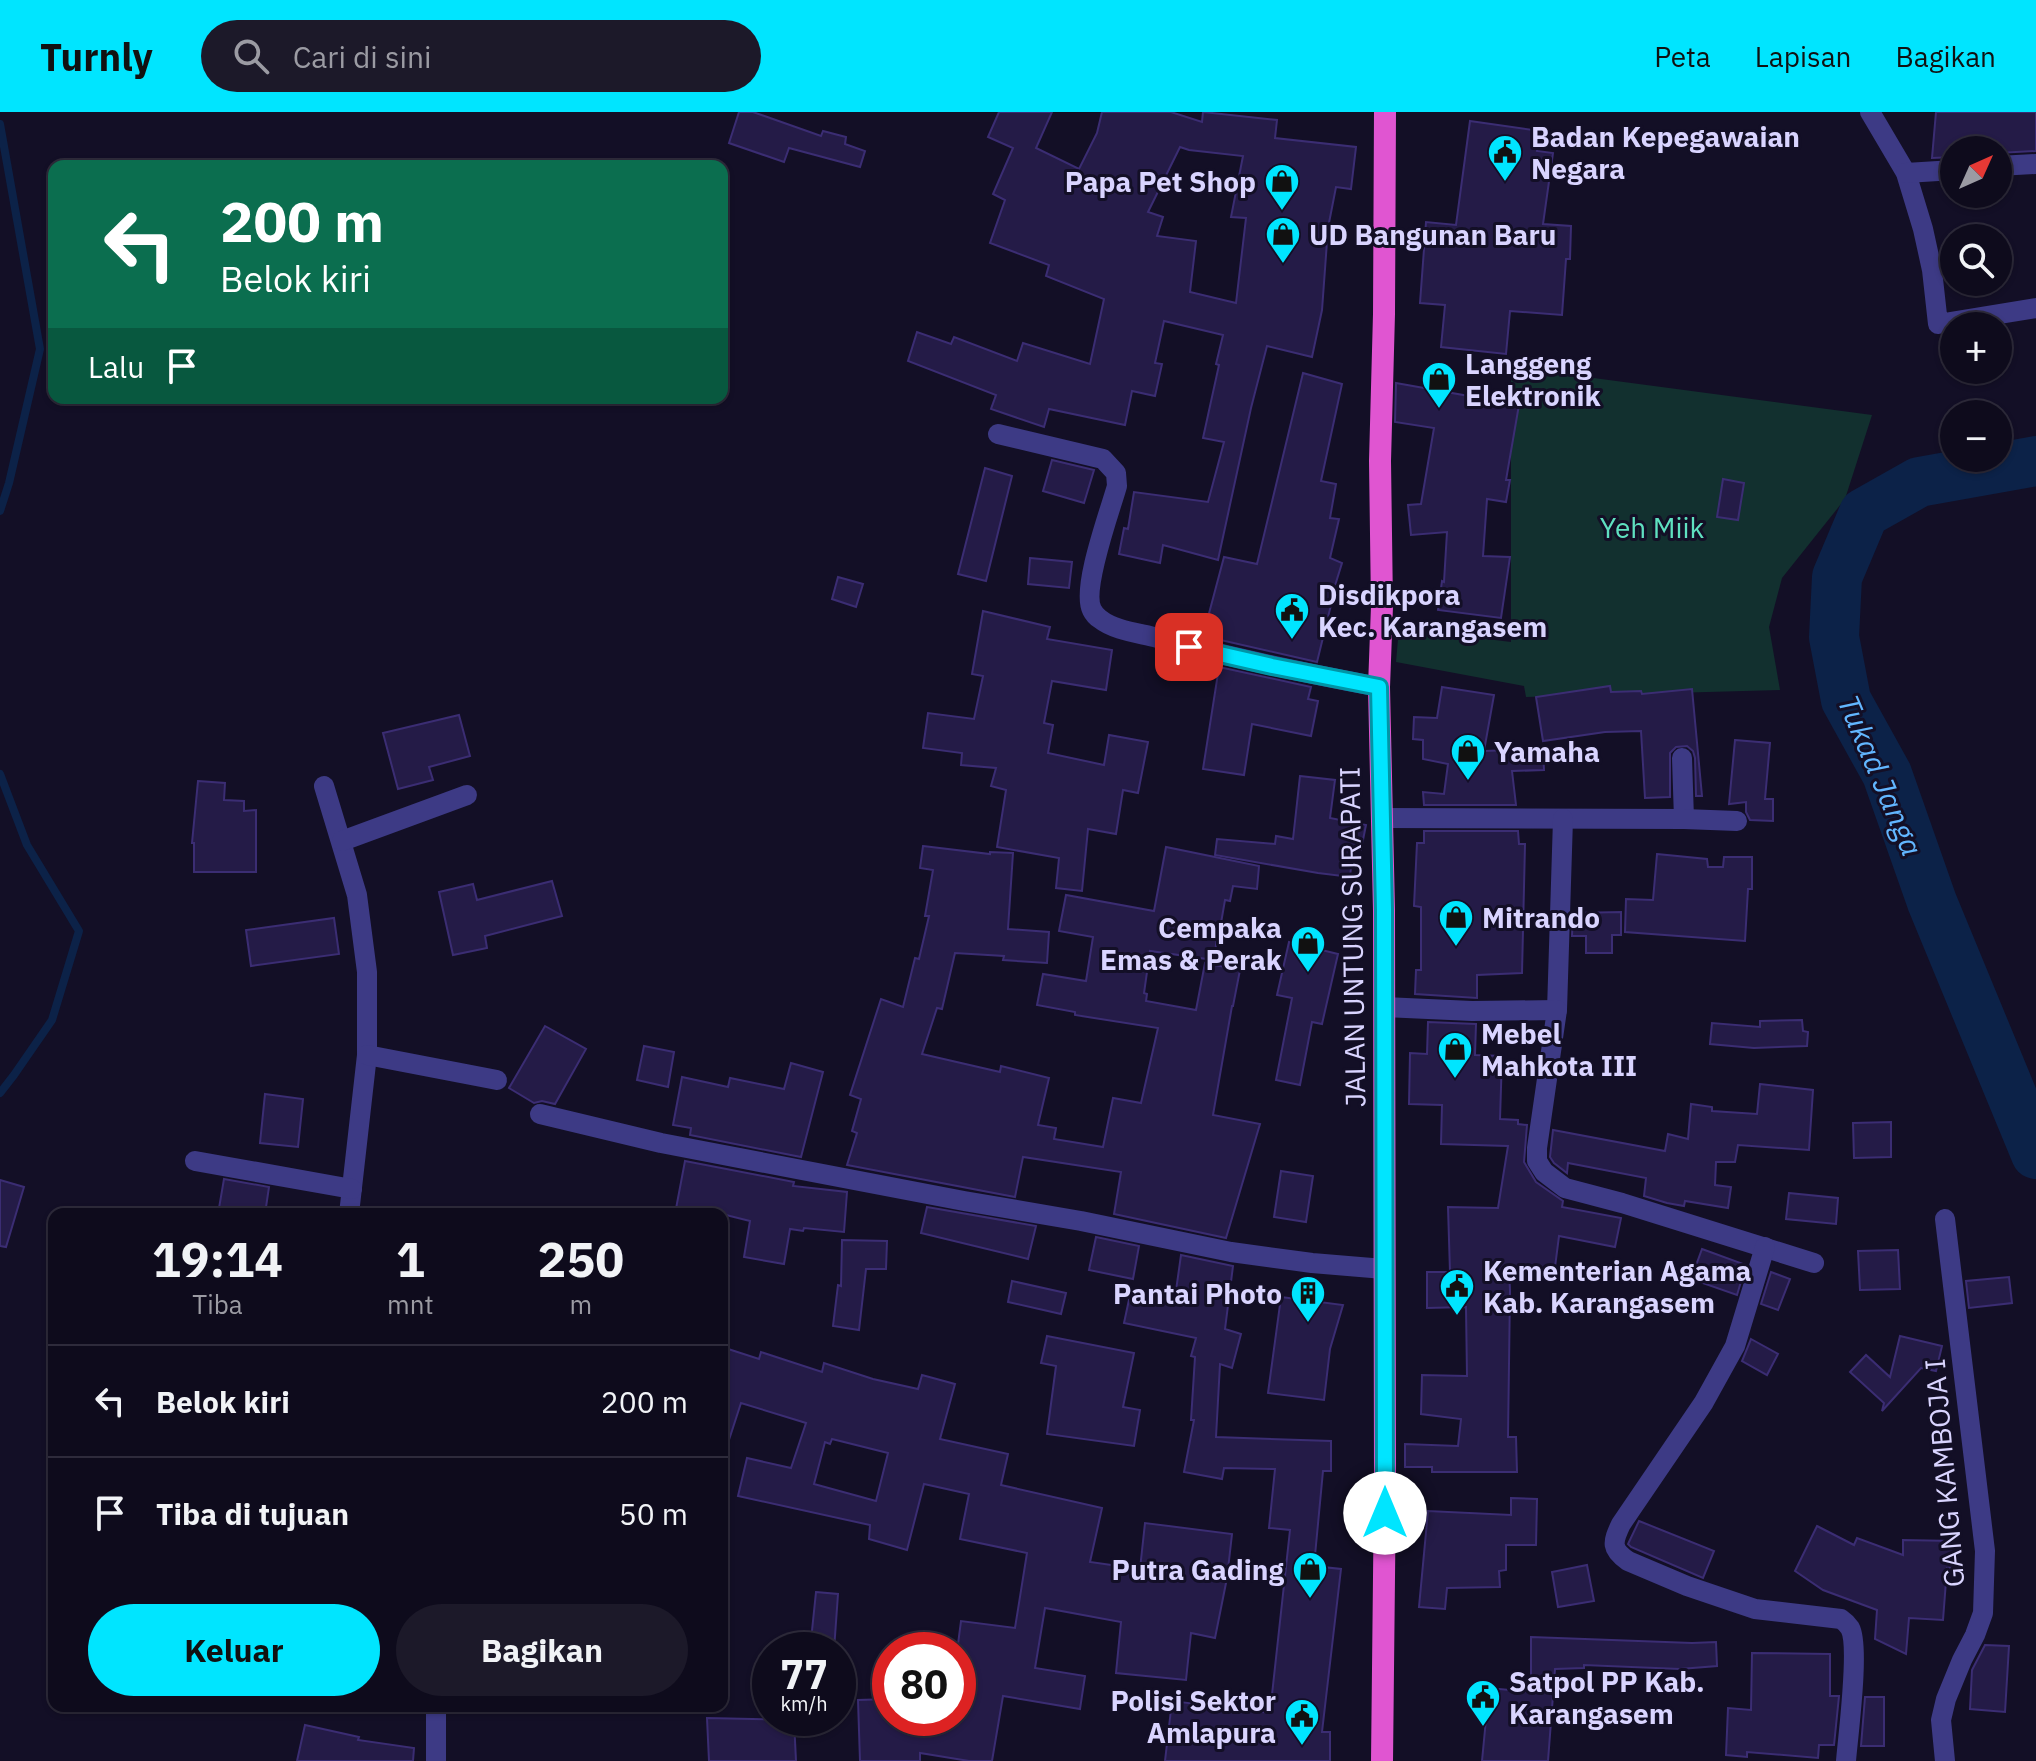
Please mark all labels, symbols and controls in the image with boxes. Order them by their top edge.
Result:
search box [201,20,761,92]
text: Turnly [40,32,153,81]
icon: search [229,34,273,78]
text: Cari di sini [293,37,432,76]
text: Peta [1654,38,1711,75]
text: Lapisan [1755,38,1852,75]
text: Bagikan [1896,38,1996,75]
place label: Badan Kepegawaian Negara [1531,118,1800,187]
public building icon: Badan Kepegawaian Negara [1486,133,1524,183]
north arrow [1940,136,2012,208]
map controls [1940,136,2012,472]
shop icon: Papa Pet Shop [1263,162,1301,212]
place label: Papa Pet Shop [1065,163,1256,200]
text: 200 m [220,185,384,257]
icon: left [88,192,192,296]
shop icon: UD Bangunan Baru [1264,215,1302,265]
place label: UD Bangunan Baru [1309,216,1556,253]
button: search [1940,224,2012,296]
text: Belok kiri [220,255,371,302]
button: + [1940,312,2012,384]
icon: arrive [160,344,204,388]
place label: Langgeng Elektronik [1465,345,1601,414]
text: Lalu [88,347,144,386]
shop icon: Langgeng Elektronik [1420,360,1458,410]
button: − [1940,400,2012,472]
park label: Yeh Miik [1600,509,1705,546]
place label: Disdikpora Kec. Karangasem [1318,576,1547,645]
public building icon: Disdikpora Kec. Karangasem [1273,591,1311,641]
pin [1155,613,1223,681]
icon: arrive [1167,625,1211,669]
water label: Tukad Janga [1830,689,1932,861]
shop icon: Yamaha [1449,732,1487,782]
place label: Yamaha [1494,733,1600,770]
street label: JALAN UNTUNG SURAPATI [1331,766,1373,1108]
shop icon: Mitrando [1437,898,1475,948]
place label: Mitrando [1482,899,1600,936]
place label: Cempaka Emas & Perak [1100,909,1283,978]
shop icon: Cempaka Emas & Perak [1289,924,1327,974]
place label: Mebel Mahkota III [1481,1015,1637,1084]
shop icon: Mebel Mahkota III [1436,1030,1474,1080]
text: 19:14 [152,1228,283,1290]
text: 1 [396,1228,425,1290]
text: 250 [538,1228,624,1290]
place label: Kementerian Agama Kab. Karangasem [1483,1252,1751,1321]
public building icon: Kementerian Agama Kab. Karangasem [1438,1267,1476,1317]
building icon: Pantai Photo [1289,1274,1327,1324]
place label: Pantai Photo [1113,1275,1282,1312]
text: Tiba [192,1287,243,1321]
text: mnt [387,1287,434,1321]
text: m [569,1287,592,1321]
street label: GANG KAMBOJA I [1916,1357,1972,1589]
icon: left [88,1379,132,1423]
text: Belok kiri [156,1382,290,1421]
text: 200 m [601,1382,688,1421]
position arrow [1343,1471,1427,1555]
icon: arrive [88,1491,132,1535]
text: Tiba di tujuan [156,1494,349,1533]
text: 50 m [619,1494,688,1533]
shop icon: Putra Gading [1291,1550,1329,1600]
place label: Putra Gading [1112,1551,1285,1588]
button: Keluar [88,1604,380,1696]
button: Bagikan [396,1604,688,1696]
speed limit sign: 80 [872,1632,976,1736]
text: 77 [780,1648,828,1700]
place label: Satpol PP Kab. Karangasem [1509,1663,1705,1732]
public building icon: Satpol PP Kab. Karangasem [1464,1678,1502,1728]
place label: Polisi Sektor Amlapura [1110,1682,1276,1751]
text: km/h [780,1690,828,1717]
public building icon: Polisi Sektor Amlapura [1283,1697,1321,1747]

